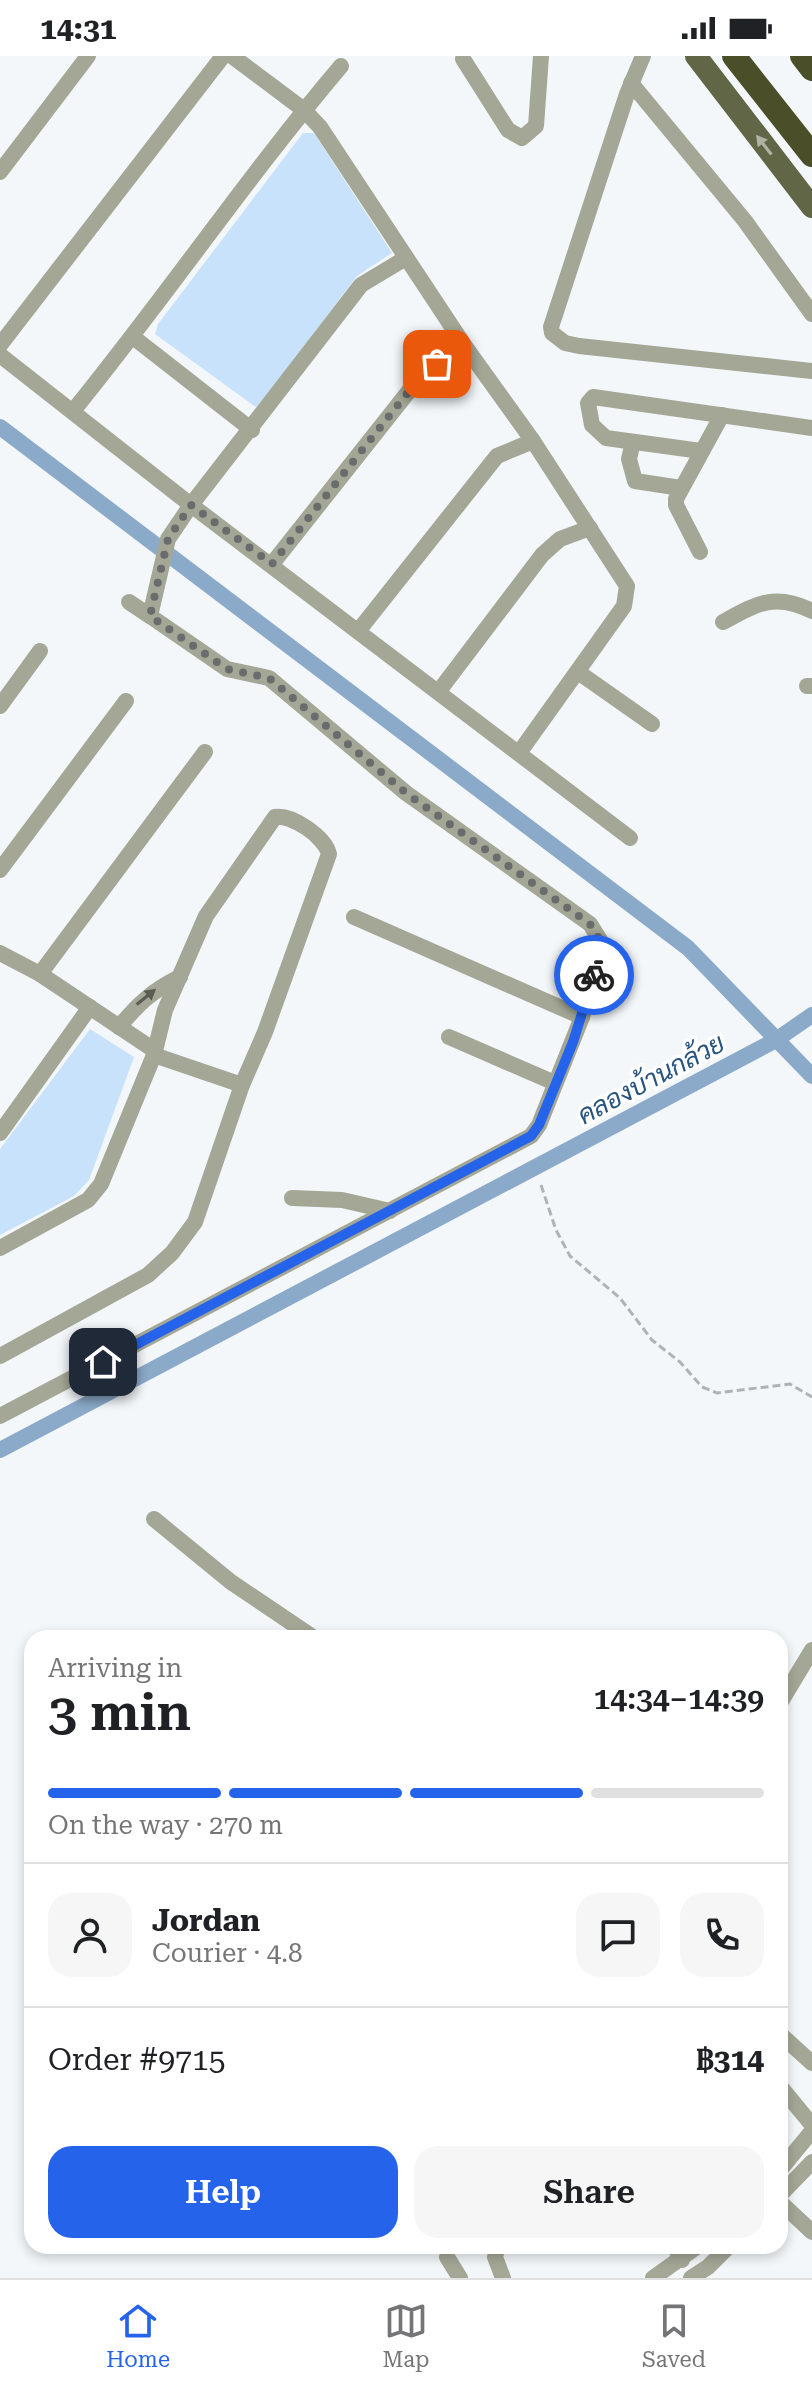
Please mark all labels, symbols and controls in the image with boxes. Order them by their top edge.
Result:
text: 14:31 [40,11,117,46]
one-way arrow [757,135,773,155]
pin [403,330,471,398]
icon: bag [415,342,459,386]
courier [554,935,634,1015]
icon: bike [572,953,616,997]
one-way arrow [136,990,156,1006]
water label: คลองบ้านกล้วย [572,1027,730,1130]
pin [69,1328,137,1396]
icon: home [81,1340,125,1384]
text: Arriving in [48,1653,182,1683]
text: 14:34–14:39 [594,1681,764,1716]
text: 3 min [48,1682,191,1743]
text: On the way · 270 m [48,1810,283,1840]
button: person [48,1893,132,1977]
button: chat [576,1893,660,1977]
button: phone [680,1893,764,1977]
text: Jordan [152,1903,260,1938]
text: Courier · 4.8 [152,1938,302,1968]
text: Order #9715 [48,2042,226,2077]
text: ฿314 [697,2042,764,2077]
button: Help [48,2146,398,2238]
button: Share [414,2146,764,2238]
tab: Home [106,2299,170,2372]
tab: Map [382,2299,430,2372]
tab: Saved [642,2299,706,2372]

